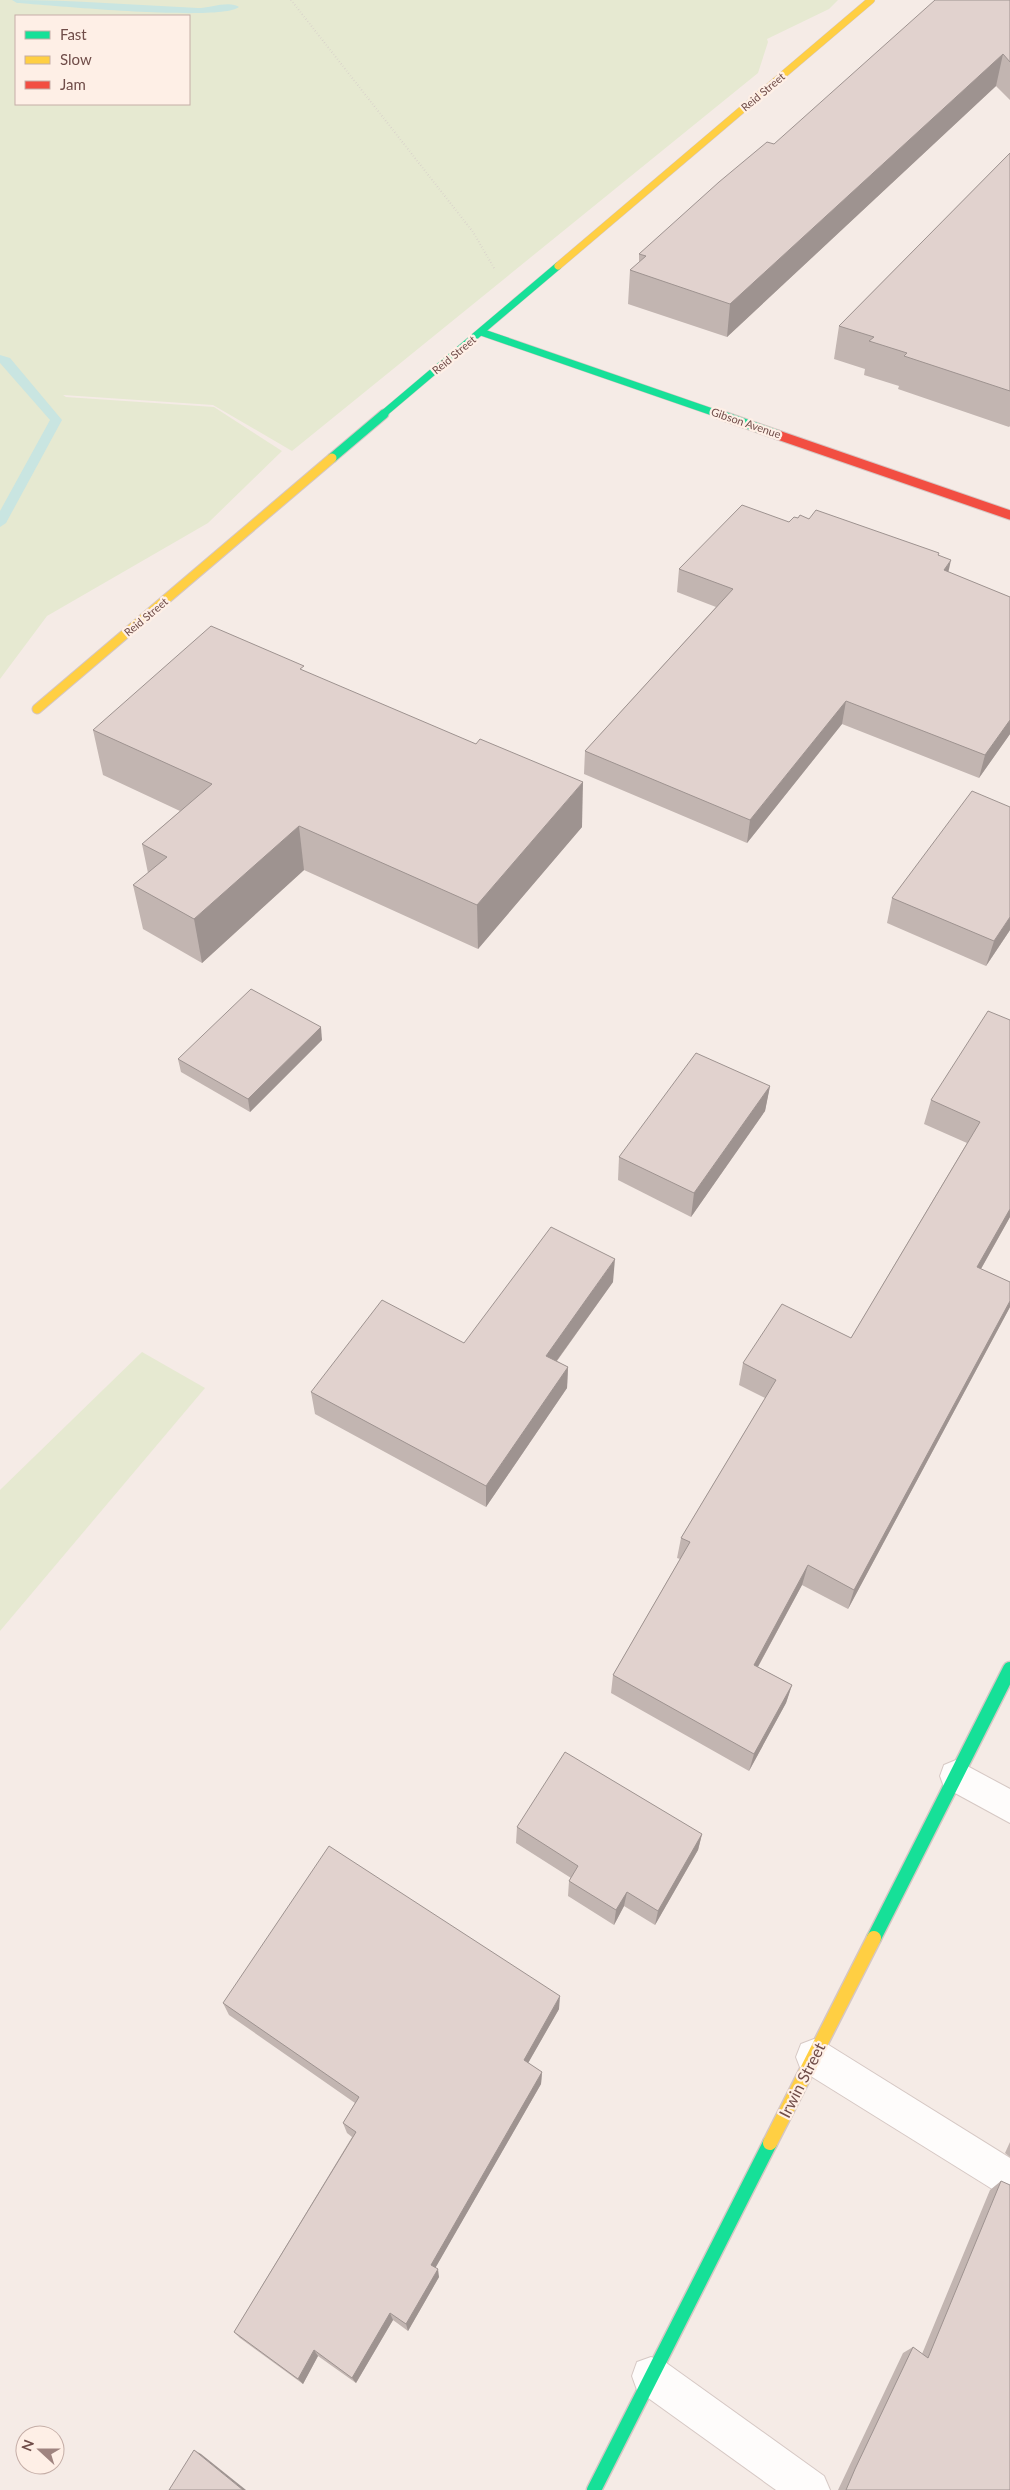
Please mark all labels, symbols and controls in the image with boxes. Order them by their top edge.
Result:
legend [15,15,190,105]
text: Fast [60,25,87,43]
text: Slow [60,50,92,68]
street label: Reid Street [738,70,787,114]
text: Jam [60,75,86,93]
street label: Reid Street [429,333,478,377]
street label: Gibson Avenue [710,405,783,441]
street label: Reid Street [121,595,170,639]
street label: Irwin Street [775,2039,829,2121]
north arrow [15,2425,65,2475]
text: N [18,2437,37,2453]

